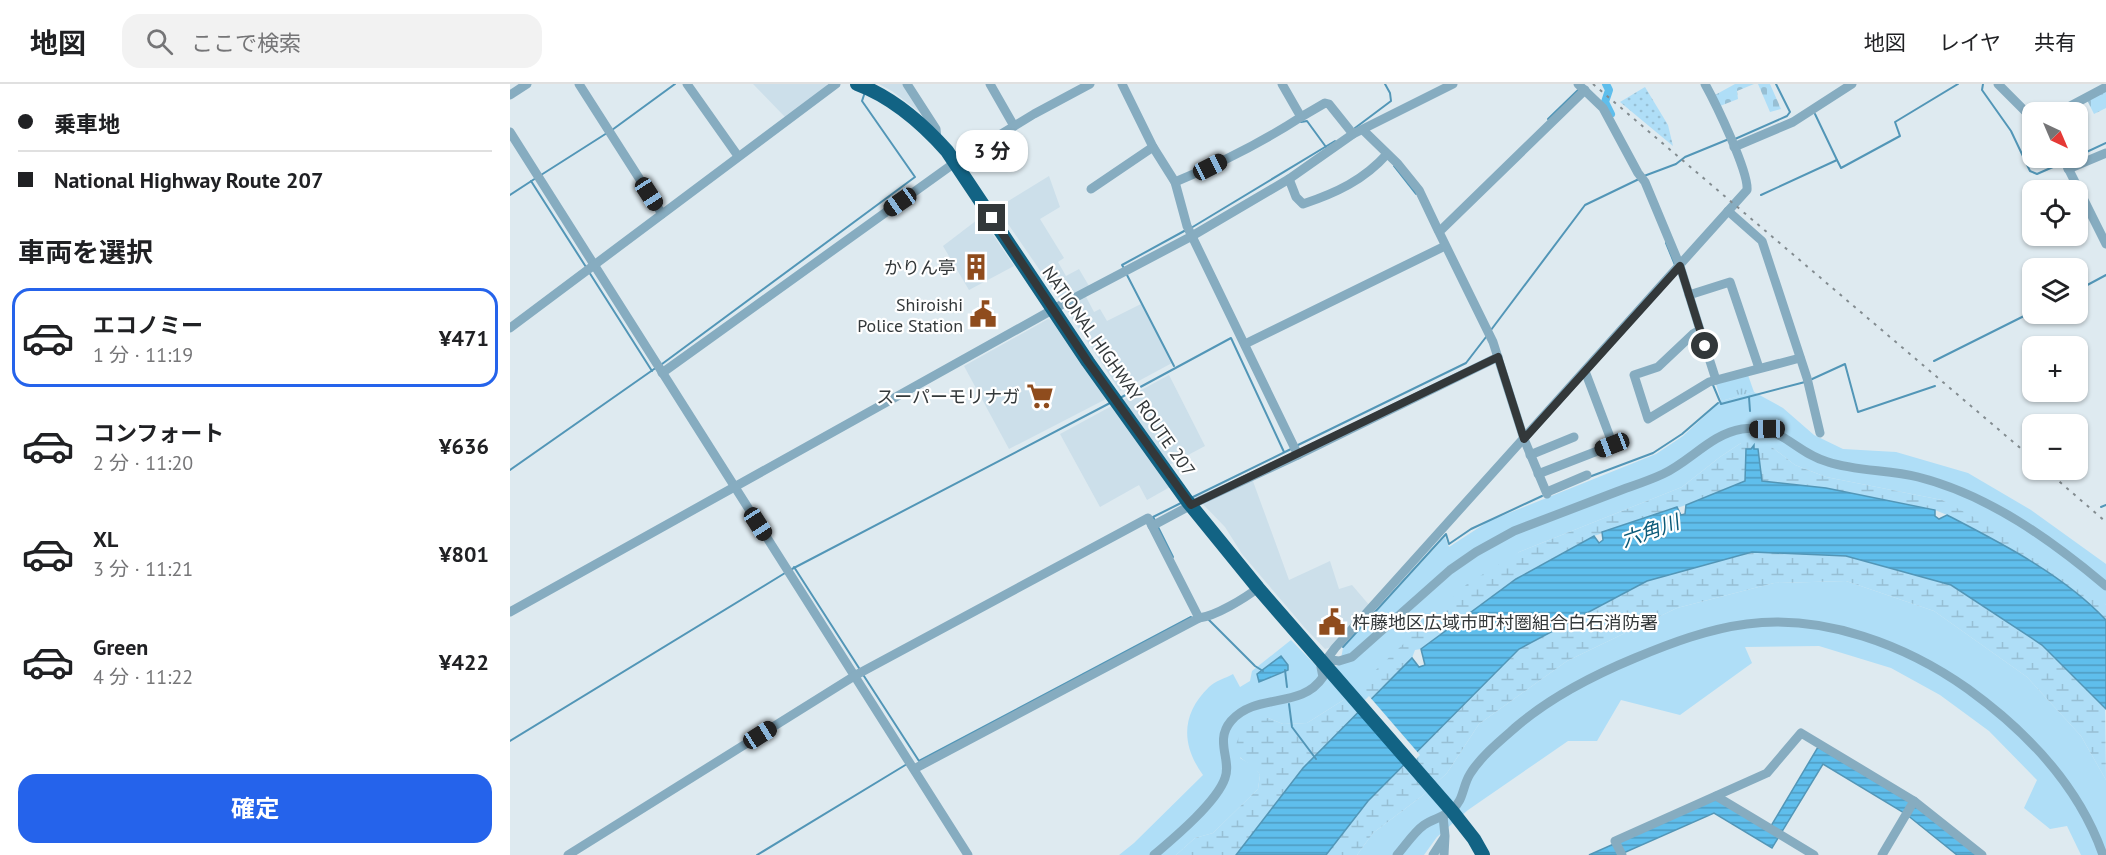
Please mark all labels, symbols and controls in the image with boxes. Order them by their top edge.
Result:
search box [122,14,542,68]
text: 地図 [30,24,86,61]
icon: search [143,25,176,58]
text: ここで検索 [191,29,301,57]
text: 地図 [1864,29,1906,56]
text: レイヤ [1939,29,2001,56]
text: 共有 [2034,29,2076,56]
north arrow [2022,102,2088,168]
map controls [2022,102,2088,480]
text: 乗車地 [54,110,120,138]
callout: 3 分 [956,131,1028,173]
text: 3 分 [974,138,1010,164]
car [1190,151,1230,183]
text: National Highway Route 207 [54,166,323,194]
car [632,174,666,214]
button: locate [2022,180,2088,246]
car [880,184,920,220]
route end [978,204,1005,231]
text: 車両を選択 [18,235,153,269]
building icon: かりん亭 [961,252,991,282]
place label: かりん亭 [884,256,956,279]
button: layers [2022,258,2088,324]
street label: NATIONAL HIGHWAY ROUTE 207 [1037,261,1201,481]
place label: Shiroishi Police Station [857,293,963,337]
public building icon: Shiroishi Police Station [968,299,998,329]
icon: car [21,311,75,365]
text: エコノミー [93,311,203,339]
text: ¥471 [439,324,489,352]
route start [1691,332,1718,359]
button: + [2022,336,2088,402]
text: 1 分 · 11:19 [93,342,193,368]
supermarket icon: スーパーモリナガ [1025,381,1055,411]
place label: スーパーモリナガ [876,385,1020,408]
button: − [2022,414,2088,480]
icon: car [21,419,75,473]
text: コンフォート [93,419,224,447]
car [1749,420,1785,438]
car [1592,430,1632,460]
text: ¥636 [439,432,489,460]
text: 2 分 · 11:20 [93,450,193,476]
car [741,504,775,544]
water label: 六角川 [1617,508,1684,553]
text: XL [93,525,118,553]
icon: car [21,527,75,581]
text: ¥801 [439,540,489,568]
text: 3 分 · 11:21 [93,556,193,582]
public building icon: 杵藤地区広域市町村圏組合白石消防署 [1317,607,1347,637]
place label: 杵藤地区広域市町村圏組合白石消防署 [1352,611,1658,634]
text: Green [93,633,148,661]
icon: car [21,635,75,689]
text: ¥422 [439,648,489,676]
text: 4 分 · 11:22 [93,664,193,690]
car [740,718,780,752]
button: 確定 [18,774,492,843]

